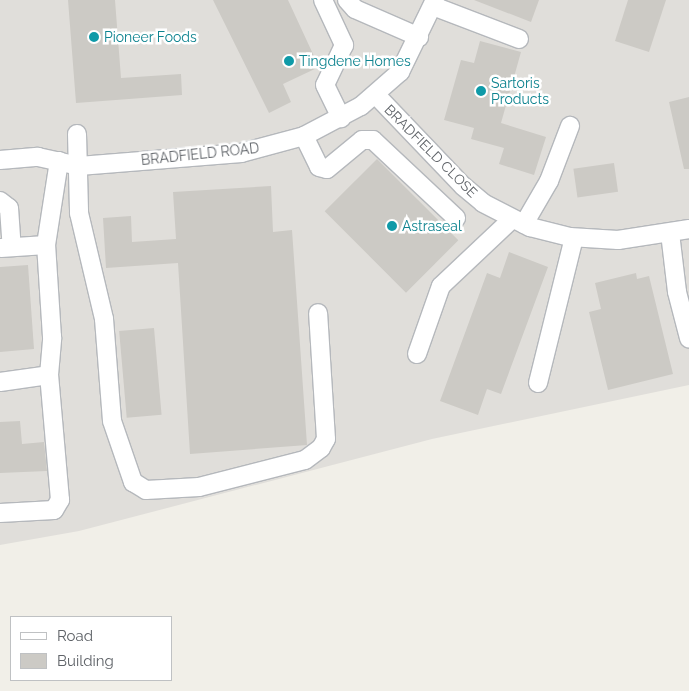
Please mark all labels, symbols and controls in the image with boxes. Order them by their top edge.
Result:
place label: Pioneer Foods [104,29,197,45]
marker: Pioneer Foods [88,31,100,43]
place label: Tingdene Homes [299,53,411,69]
marker: Tingdene Homes [283,55,295,67]
place label: Sartoris Products [491,75,549,108]
marker: Sartoris Products [475,85,487,97]
street label: BRADFIELD CLOSE [381,101,481,201]
street label: BRADFIELD ROAD [140,139,260,169]
place label: Astraseal [402,218,462,234]
marker: Astraseal [386,220,398,232]
legend [10,616,172,681]
text: Road [57,627,93,645]
text: Building [57,652,114,670]

